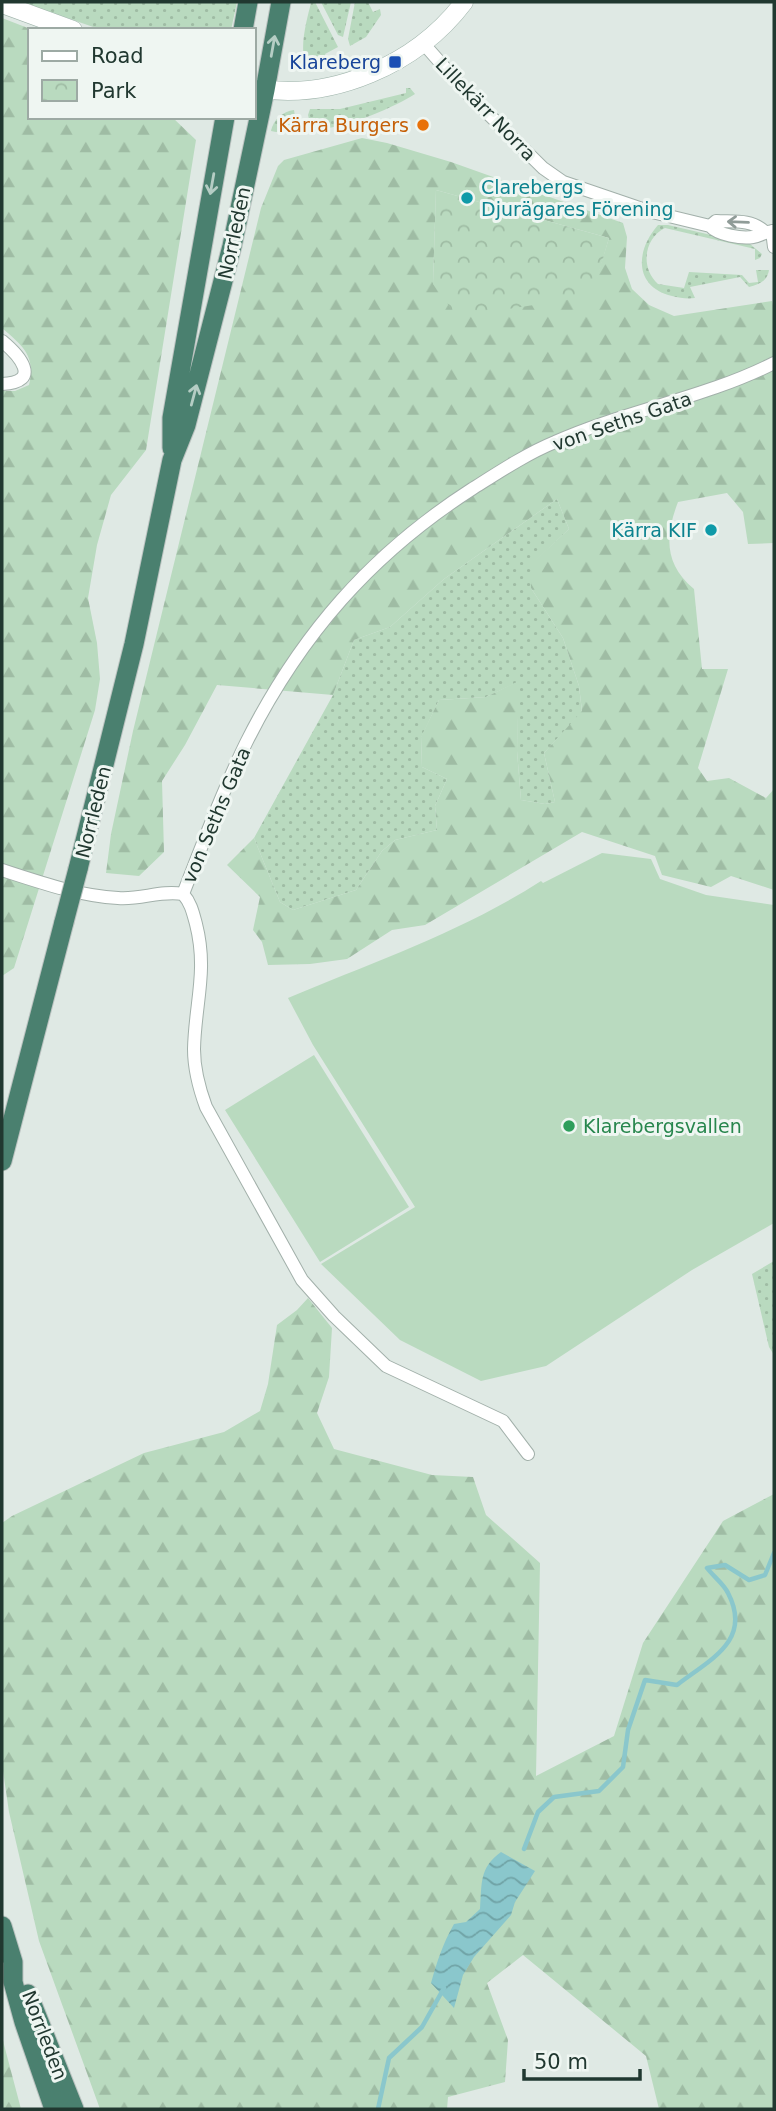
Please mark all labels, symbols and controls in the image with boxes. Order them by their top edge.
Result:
legend [28,28,256,119]
one-way arrow [267,35,280,58]
text: Road [91,44,144,68]
place label: Klareberg [289,51,381,73]
street label: Lillekärr Norra [431,53,541,165]
marker: Klareberg [387,54,403,70]
text: Park [91,79,137,103]
place label: Kärra Burgers [278,114,409,136]
marker: Kärra Burgers [415,117,431,133]
one-way arrow [205,172,218,195]
place label: Clarebergs Djurägares Förening [481,176,674,220]
street label: Norrleden [213,185,255,281]
marker: Clarebergs Djurägares Förening [459,190,475,206]
one-way arrow [727,215,750,229]
one-way arrow [188,385,201,407]
street label: von Seths Gata [550,387,694,455]
place label: Kärra KIF [611,519,697,541]
marker: Kärra KIF [703,522,719,538]
street label: von Seths Gata [177,744,255,886]
street label: Norrleden [71,764,115,860]
place label: Klarebergsvallen [583,1115,742,1137]
marker: Klarebergsvallen [561,1118,577,1134]
street label: Norrleden [18,1987,72,2083]
scale bar [524,2038,640,2082]
text: 50 m [534,2050,588,2074]

